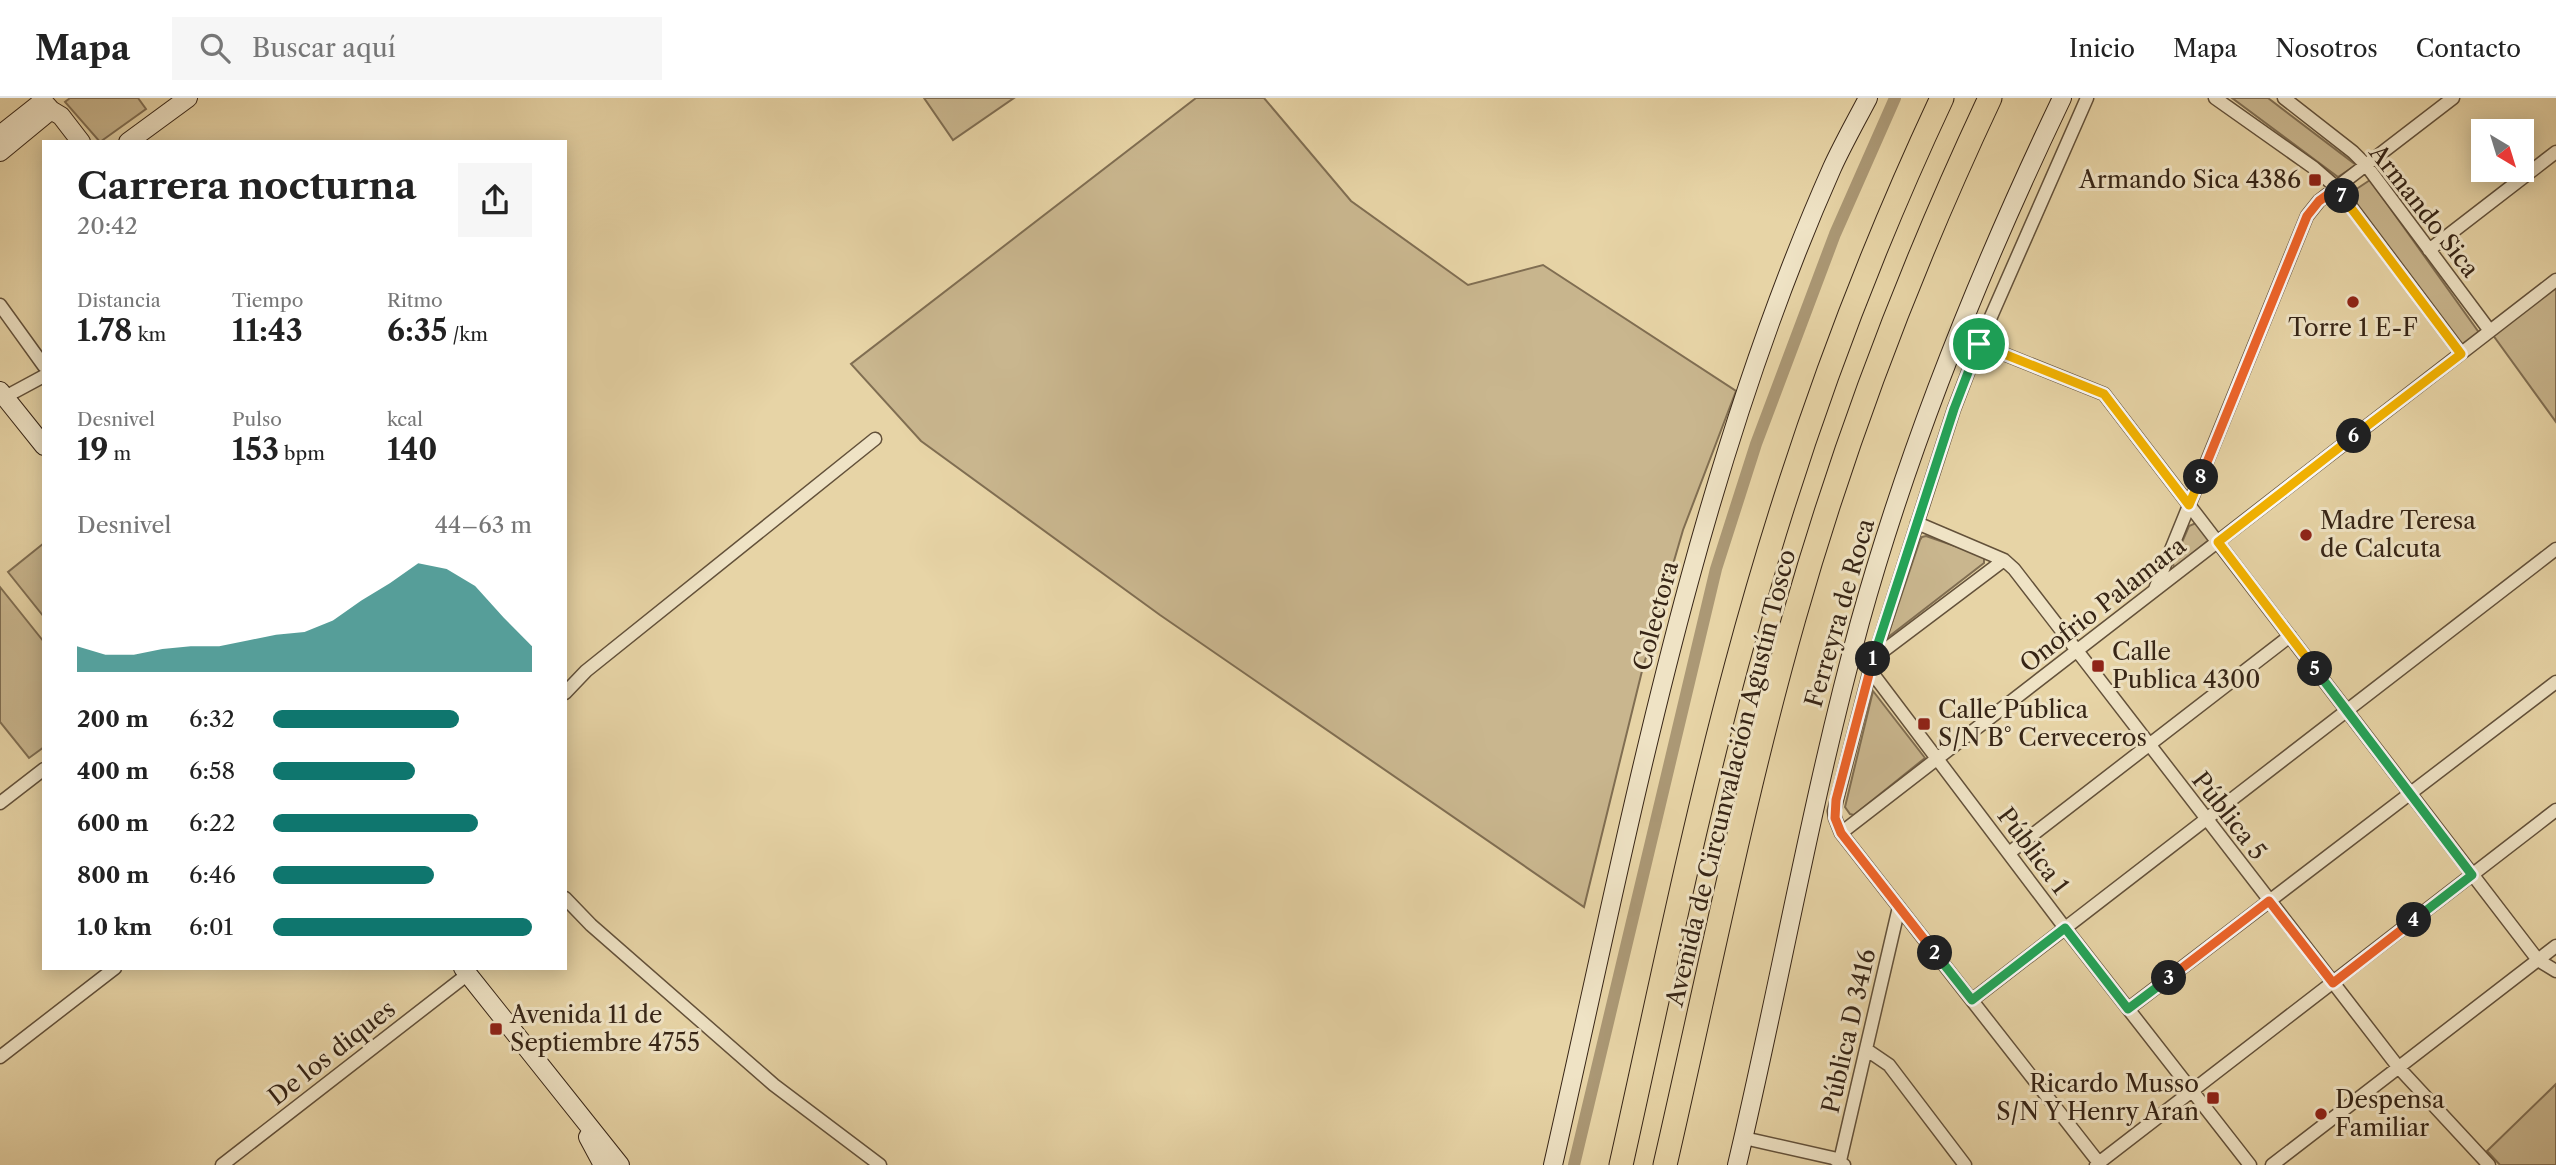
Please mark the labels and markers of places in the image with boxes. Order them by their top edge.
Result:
place label: Armando Sica 4386 [2078,165,2301,194]
marker: Armando Sica 4386 [2307,172,2323,188]
pin: 7 [2324,178,2360,214]
marker: Torre 1 E-F [2345,294,2361,310]
place label: Torre 1 E-F [2288,313,2418,342]
pin [1949,314,2009,374]
pin: 6 [2336,418,2372,454]
pin: 8 [2184,460,2218,494]
place label: Madre Teresa de Calcuta [2320,506,2476,563]
marker: Madre Teresa de Calcuta [2298,527,2314,543]
place label: Calle Publica 4300 [2112,637,2260,694]
pin: 1 [1856,642,1890,676]
pin: 5 [2298,652,2332,686]
marker: Calle Publica 4300 [2090,658,2106,674]
place label: Calle Publica S/N B° Cerveceros [1938,695,2147,752]
marker: Calle Publica S/N B° Cerveceros [1916,716,1932,732]
pin: 4 [2396,902,2432,938]
pin: 2 [1918,936,1952,970]
pin: 3 [2152,960,2186,996]
place label: Avenida 11 de Septiembre 4755 [509,1000,700,1057]
marker: Avenida 11 de Septiembre 4755 [488,1021,504,1037]
place label: Ricardo Musso S/N Y Henry Aran [1996,1069,2199,1126]
place label: Despensa Familiar [2335,1085,2445,1142]
marker: Ricardo Musso S/N Y Henry Aran [2205,1090,2221,1106]
marker: Despensa Familiar [2313,1106,2329,1122]

